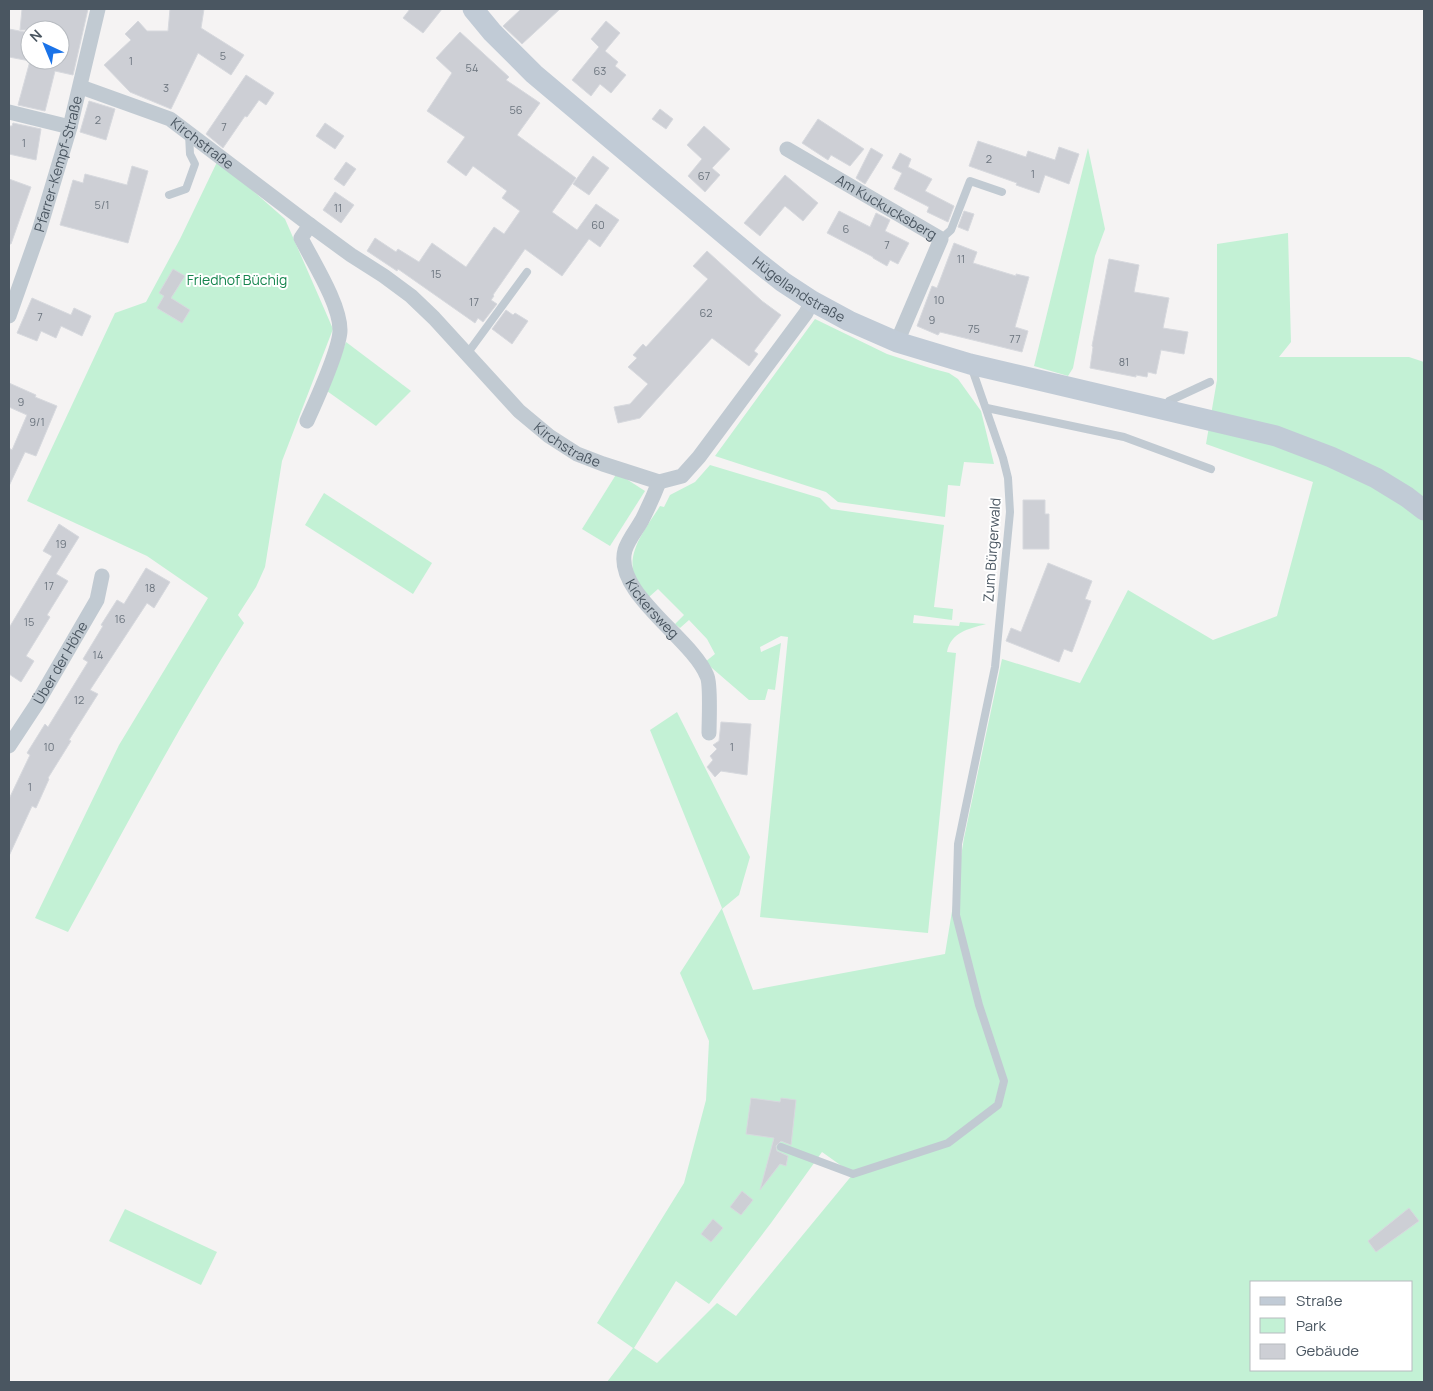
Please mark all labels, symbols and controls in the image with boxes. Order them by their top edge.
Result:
north arrow [20,20,70,70]
text: N [25,25,46,46]
house number: 5 [220,48,226,63]
house number: 1 [129,53,133,68]
house number: 54 [466,60,478,75]
house number: 63 [594,63,606,78]
house number: 3 [163,80,169,95]
street label: Pfarrer-Kempf-Straße [29,94,86,234]
house number: 56 [509,102,523,117]
house number: 2 [95,112,101,127]
street label: Kirchstraße [167,113,238,173]
house number: 7 [221,119,227,134]
house number: 1 [22,135,26,150]
house number: 2 [986,151,992,166]
house number: 1 [1031,166,1035,181]
house number: 67 [698,168,710,183]
street label: Am Kuckucksberg [832,170,941,244]
house number: 5/1 [95,197,109,212]
house number: 11 [334,200,342,215]
house number: 60 [591,217,605,232]
house number: 6 [843,221,850,236]
house number: 7 [884,237,890,252]
house number: 11 [957,251,965,266]
street label: Hügellandstraße [749,252,849,326]
house number: 15 [431,266,441,281]
park label: Friedhof Büchig [187,270,287,289]
house number: 10 [933,292,945,307]
house number: 17 [469,294,479,309]
house number: 62 [699,305,713,320]
house number: 7 [37,309,43,324]
house number: 9 [929,312,936,327]
house number: 75 [968,321,980,336]
house number: 77 [1009,331,1021,346]
house number: 81 [1119,354,1129,369]
house number: 9 [18,394,25,409]
house number: 9/1 [29,414,45,429]
street label: Kirchstraße [530,417,603,471]
street label: Zum Bürgerwald [978,497,1005,603]
house number: 19 [55,536,67,551]
street label: Kickersweg [622,575,684,642]
house number: 17 [44,578,54,593]
house number: 18 [145,580,155,595]
house number: 16 [114,611,126,626]
house number: 15 [24,614,34,629]
street label: Über der Höhe [29,618,92,707]
house number: 14 [93,647,103,662]
house number: 12 [74,692,84,707]
house number: 10 [43,739,55,754]
house number: 1 [730,739,734,754]
house number: 1 [28,779,32,794]
legend [1250,1281,1413,1371]
text: Straße [1296,1290,1343,1311]
text: Park [1296,1315,1326,1336]
text: Gebäude [1296,1340,1359,1361]

